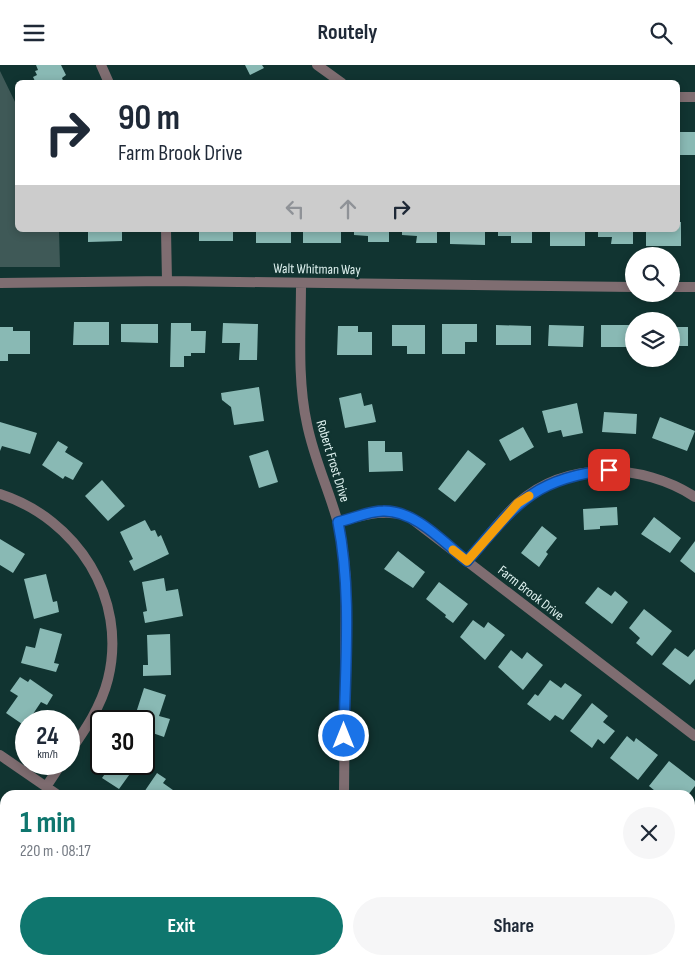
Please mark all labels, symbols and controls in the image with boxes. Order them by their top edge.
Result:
icon: menu [20,19,48,47]
text: Routely [318,19,377,46]
icon: search [647,19,675,47]
text: 90 m [118,97,180,140]
icon: right [35,100,100,165]
text: Farm Brook Drive [118,140,243,167]
icon: left [281,195,309,223]
icon: ahead [334,195,362,223]
icon: right [387,195,415,223]
map controls [625,247,680,367]
button: search [625,247,680,302]
street label: Walt Whitman Way [273,260,361,278]
button: layers [625,312,680,367]
street label: Robert Frost Drive [312,418,354,504]
pin [588,449,630,491]
icon: arrive [595,456,623,484]
street label: Farm Brook Drive [495,562,567,624]
position arrow [317,709,369,761]
speed limit sign: 30 [90,710,155,775]
text: 24 [36,721,59,752]
text: km/h [37,747,58,762]
text: 1 min [20,805,76,841]
button: close [623,807,675,859]
text: 220 m · 08:17 [20,842,91,861]
button: Exit [20,897,343,955]
button: Share [353,897,675,955]

